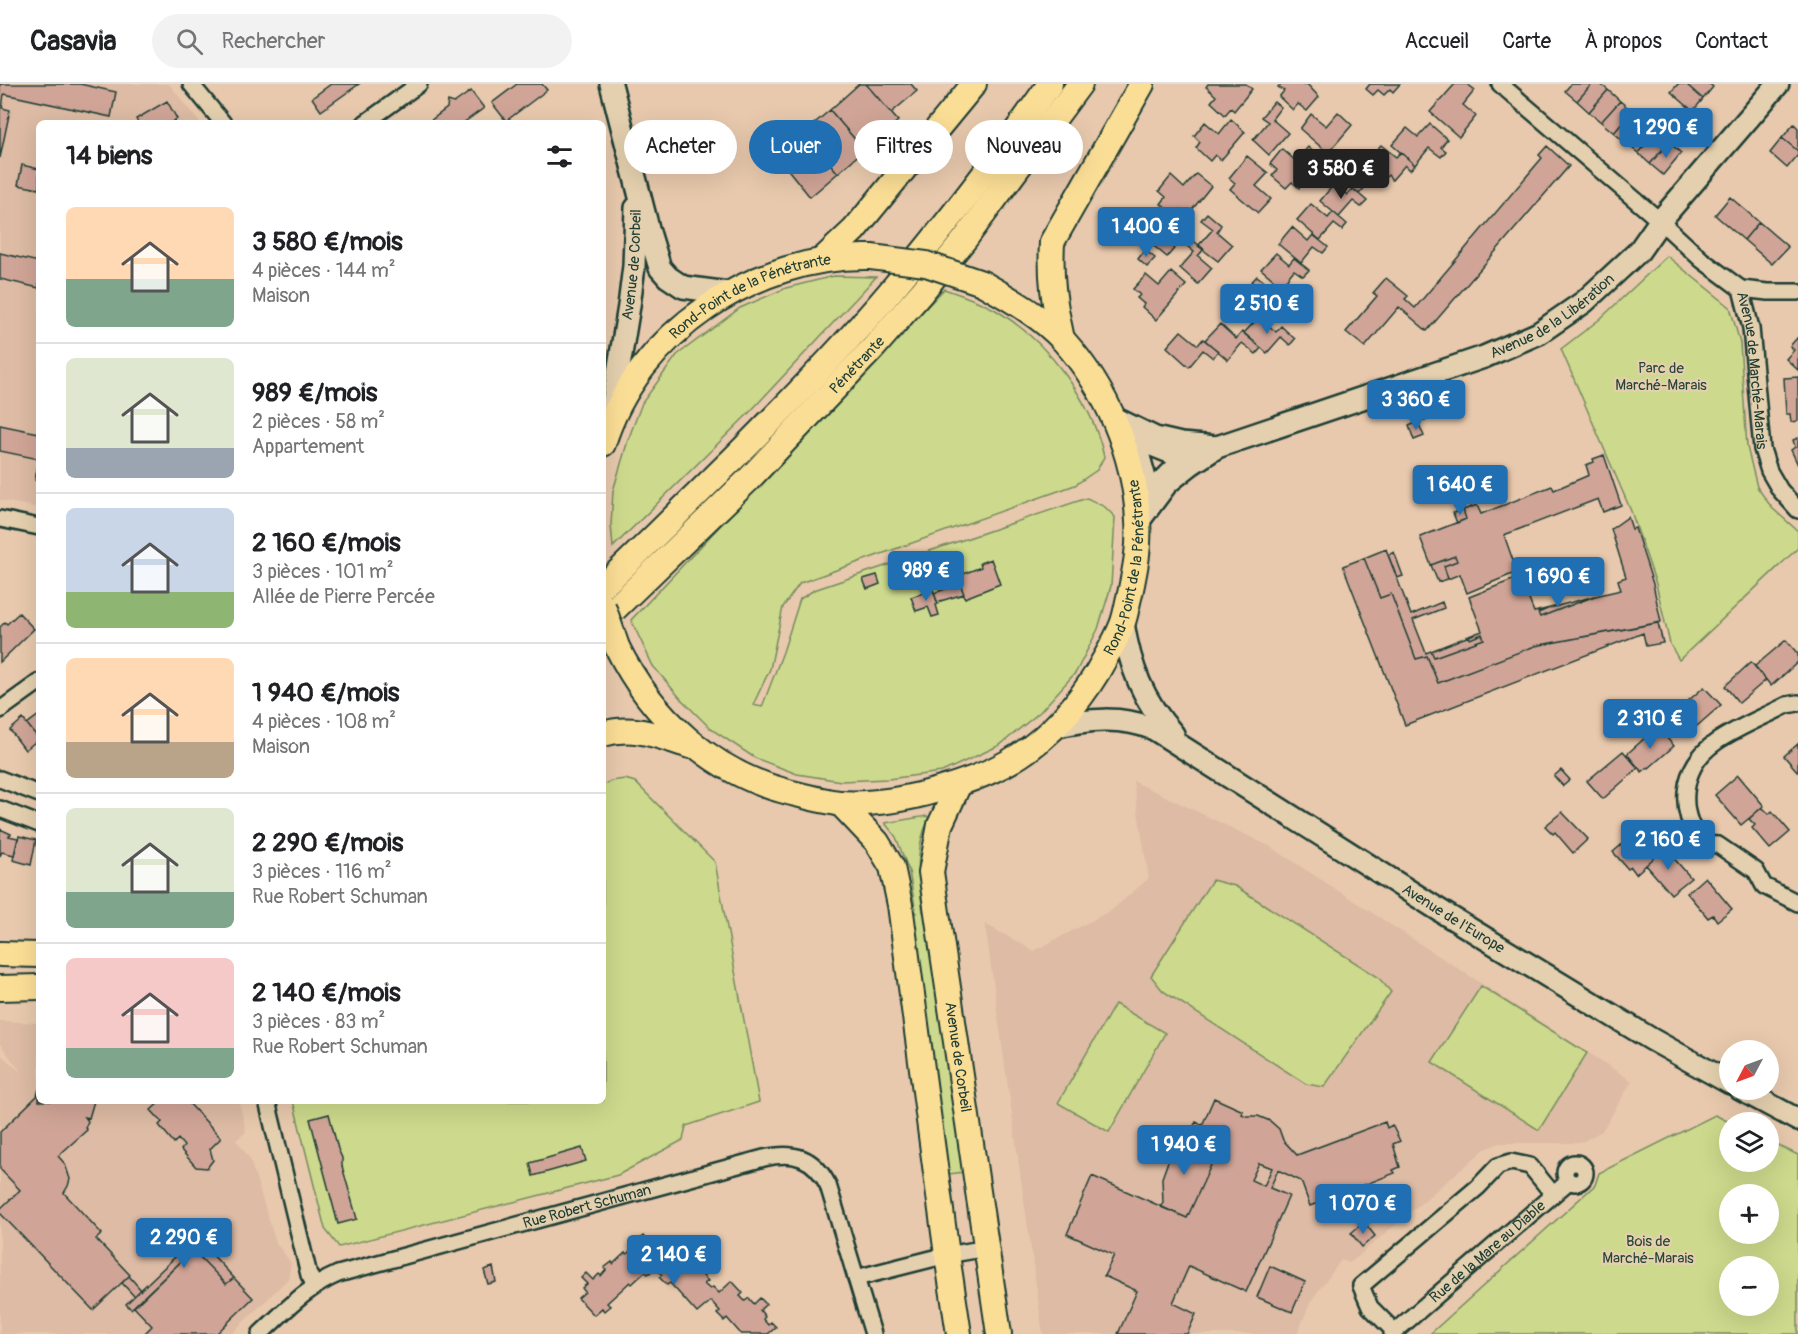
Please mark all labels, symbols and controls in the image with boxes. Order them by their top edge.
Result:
search box [152,14,572,68]
text: Casavia [30,24,116,59]
icon: search [173,25,206,58]
text: Rechercher [221,27,325,55]
text: Accueil [1405,28,1469,55]
text: Carte [1502,28,1551,55]
text: À propos [1584,28,1662,55]
text: Contact [1695,28,1768,55]
pin: 1 290 € [1611,108,1721,159]
text: 1 290 € [1634,115,1698,140]
chip: Acheter [624,120,737,174]
chip: Louer [749,120,842,174]
chip: Filtres [854,120,953,174]
chip: Nouveau [965,120,1083,174]
text: 14 biens [66,140,152,172]
icon: filters [543,140,576,173]
pin: 3 580 € [1286,149,1396,200]
text: 3 580 € [1307,156,1375,181]
pin: 1 400 € [1091,207,1201,258]
street label: Avenue de Corbeil [618,209,646,322]
text: 1 400 € [1112,214,1180,239]
text: 3 580 €/mois [252,226,403,258]
icon: home [114,231,186,303]
street label: Rond-Point de la Pénétrante [665,250,833,343]
text: 4 pièces · 144 m² [252,258,396,283]
street label: Avenue de la Libération [1487,270,1619,363]
text: Maison [252,283,310,308]
pin: 2 510 € [1212,284,1322,335]
street label: Avenue de Marché-Marais [1732,289,1771,451]
text: 2 510 € [1234,291,1300,316]
street label: Pénétrante [826,332,889,398]
park label: Parc de Marché-Marais [1615,359,1707,395]
text: 989 €/mois [252,377,377,409]
pin: 3 360 € [1361,380,1471,431]
icon: home [114,382,186,454]
text: 3 360 € [1381,387,1451,412]
text: 2 pièces · 58 m² [252,409,385,434]
text: Appartement [252,434,364,459]
pin: 1 640 € [1405,465,1515,516]
text: 1 640 € [1427,472,1493,497]
street label: Rond-Point de la Pénétrante [1100,478,1148,659]
text: 2 160 €/mois [252,527,401,559]
icon: home [114,532,186,604]
pin: 989 € [884,551,968,602]
pin: 1 690 € [1503,557,1613,608]
text: 989 € [902,558,950,583]
text: 3 pièces · 101 m² [252,559,394,584]
text: 1 690 € [1525,564,1591,589]
text: Allée de Pierre Percée [252,584,435,609]
text: 1 940 €/mois [252,677,399,709]
icon: home [114,682,186,754]
pin: 2 310 € [1595,699,1705,750]
text: 2 310 € [1617,706,1683,731]
text: 4 pièces · 108 m² [252,709,396,734]
text: Maison [252,734,310,759]
pin: 2 160 € [1613,820,1723,871]
text: 2 290 €/mois [252,827,403,859]
text: 2 160 € [1635,827,1701,852]
icon: home [114,832,186,904]
text: 3 pièces · 116 m² [252,859,391,884]
street label: Avenue de l'Europe [1398,880,1509,958]
text: Rue Robert Schuman [252,884,428,909]
text: 2 140 €/mois [252,977,401,1009]
icon: home [114,982,186,1054]
street label: Avenue de Corbeil [940,1001,975,1113]
text: 3 pièces · 83 m² [252,1009,385,1034]
text: Rue Robert Schuman [252,1034,428,1059]
north arrow [1719,1040,1779,1100]
map controls [1719,1040,1779,1316]
button: layers [1719,1112,1779,1172]
pin: 1 940 € [1129,1125,1239,1176]
text: 1 940 € [1151,1132,1217,1157]
street label: Rue Robert Schuman [521,1180,653,1233]
pin: 1 070 € [1308,1184,1418,1235]
button: + [1719,1184,1779,1244]
text: 1 070 € [1329,1191,1397,1216]
street label: Rue de la Mare au Diable [1426,1196,1550,1307]
pin: 2 290 € [129,1218,239,1269]
text: 2 290 € [150,1225,218,1250]
park label: Bois de Marché-Marais [1602,1232,1694,1268]
pin: 2 140 € [619,1235,729,1286]
text: 2 140 € [641,1242,707,1267]
button: − [1719,1256,1779,1316]

